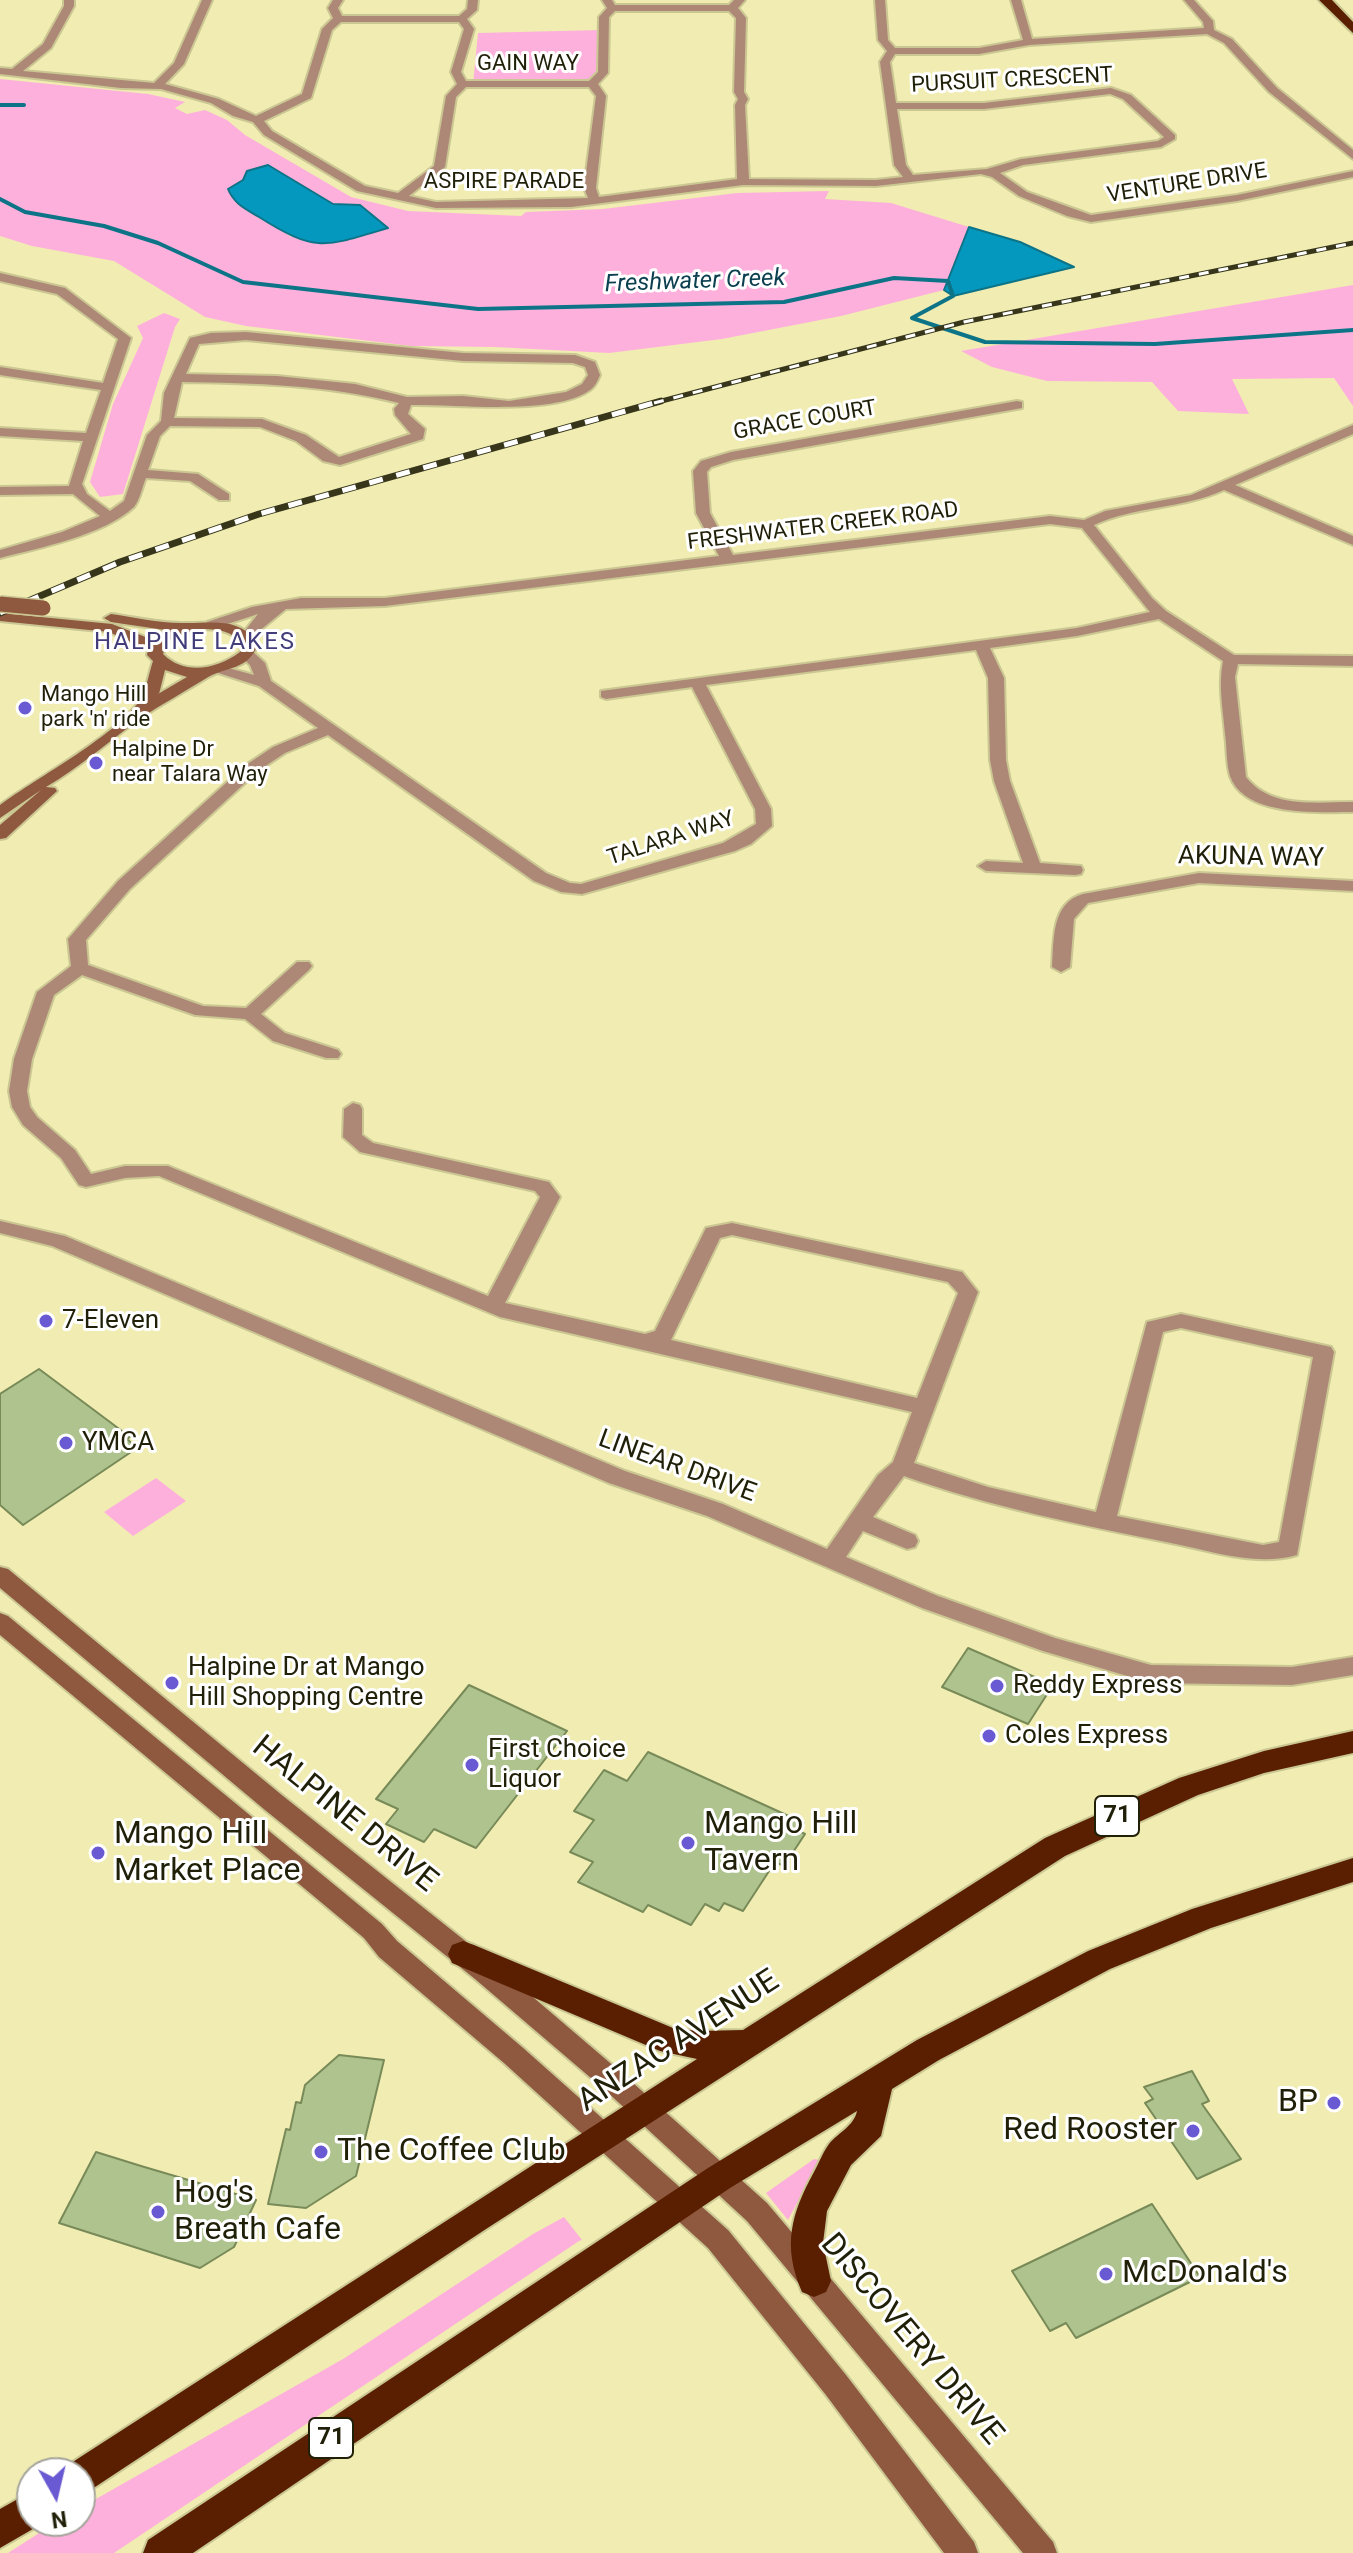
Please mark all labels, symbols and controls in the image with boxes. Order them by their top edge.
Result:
street label: GAIN WAY [477,51,579,77]
street label: PURSUIT CRESCENT [910,63,1114,99]
street label: VENTURE DRIVE [1105,158,1269,210]
street label: ASPIRE PARADE [424,169,584,195]
water label: Freshwater Creek [604,264,786,300]
street label: GRACE COURT [732,395,878,447]
street label: FRESHWATER CREEK ROAD [686,497,960,557]
district label: HALPINE LAKES [94,629,296,657]
place label: Mango Hill park 'n' ride [41,682,150,734]
marker: Mango Hill park 'n' ride [16,699,34,717]
place label: Halpine Dr near Talara Way [112,737,268,788]
marker: Halpine Dr near Talara Way [87,754,105,772]
street label: TALARA WAY [604,806,738,872]
street label: AKUNA WAY [1178,841,1324,875]
place label: 7-Eleven [62,1305,159,1337]
marker: 7-Eleven [37,1312,55,1330]
street label: LINEAR DRIVE [594,1424,760,1510]
place label: YMCA [82,1427,154,1459]
marker: YMCA [57,1434,75,1452]
place label: Halpine Dr at Mango Hill Shopping Centre [188,1652,425,1714]
place label: Reddy Express [1013,1670,1182,1702]
marker: Halpine Dr at Mango Hill Shopping Centre [163,1674,181,1692]
marker: Reddy Express [988,1677,1006,1695]
place label: Coles Express [1005,1720,1168,1752]
marker: Coles Express [980,1727,998,1745]
street label: HALPINE DRIVE [244,1729,444,1901]
place label: First Choice Liquor [488,1734,626,1796]
marker: First Choice Liquor [463,1756,481,1774]
road number: 71 [1095,1796,1139,1836]
place label: Mango Hill Tavern [704,1806,857,1881]
place label: Mango Hill Market Place [114,1816,301,1891]
marker: Mango Hill Tavern [679,1834,697,1852]
marker: Mango Hill Market Place [89,1844,107,1862]
street label: ANZAC AVENUE [571,1963,787,2121]
place label: BP [1278,2084,1318,2122]
marker: BP [1325,2094,1343,2112]
place label: Red Rooster [1003,2112,1177,2150]
marker: Red Rooster [1184,2122,1202,2140]
place label: The Coffee Club [337,2133,566,2171]
marker: The Coffee Club [312,2143,330,2161]
place label: Hog's Breath Cafe [174,2175,341,2250]
marker: Hog's Breath Cafe [149,2203,167,2221]
street label: DISCOVERY DRIVE [811,2227,1011,2453]
place label: McDonald's [1122,2255,1288,2293]
marker: McDonald's [1097,2265,1115,2283]
road number: 71 [309,2418,353,2458]
north arrow [16,2457,96,2537]
text: N [50,2506,69,2533]

